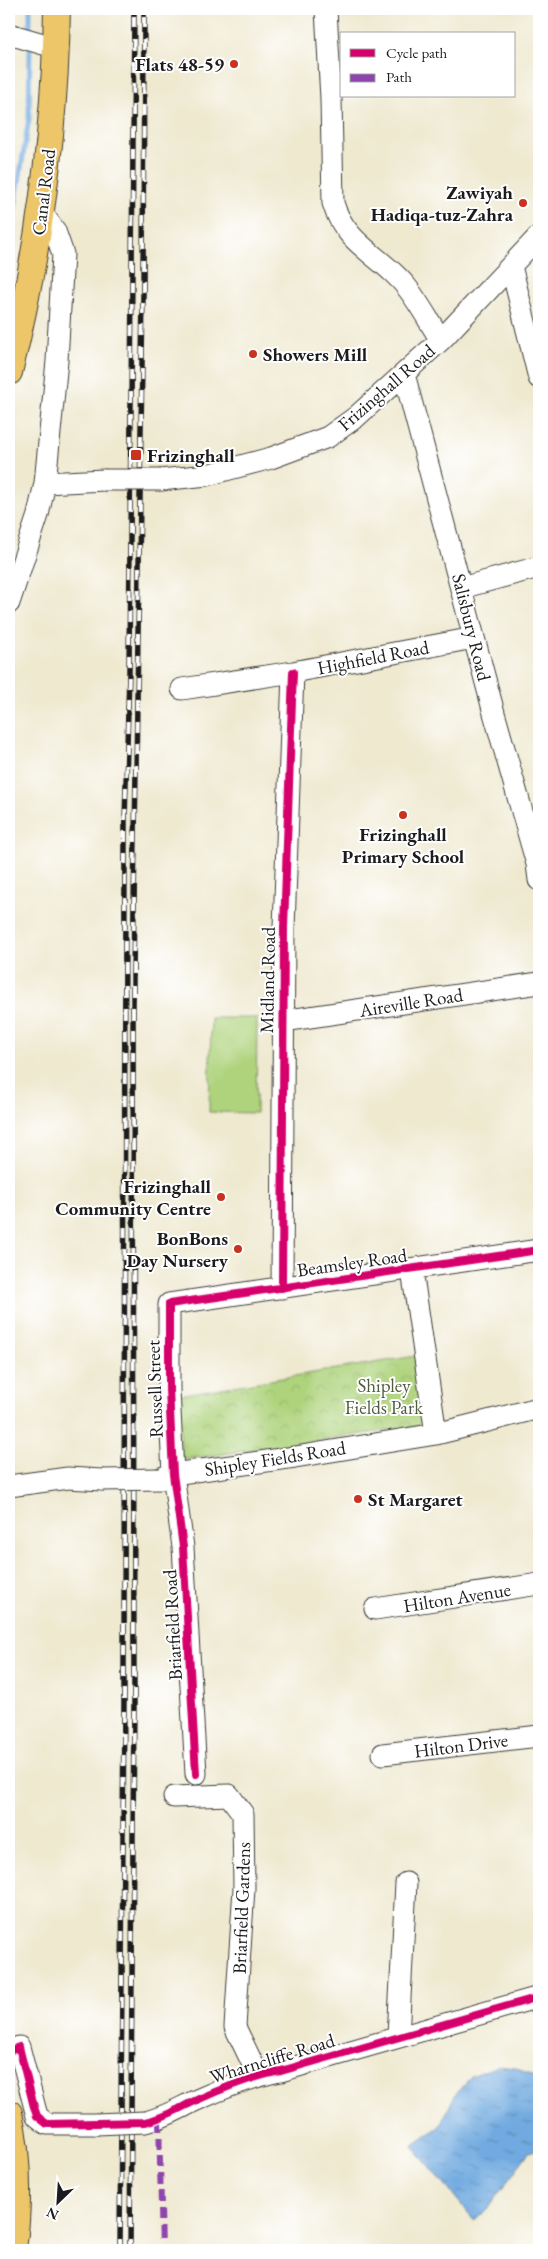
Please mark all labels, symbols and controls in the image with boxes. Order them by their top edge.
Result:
legend [340,32,516,98]
text: Cycle path [386,43,448,62]
place label: Flats 48-59 [135,52,224,77]
marker: Flats 48-59 [228,58,240,70]
text: Path [386,67,412,86]
street label: Canal Road [26,147,61,237]
place label: Zawiyah Hadiqa-tuz-Zahra [371,180,514,227]
marker: Zawiyah Hadiqa-tuz-Zahra [517,197,529,209]
street label: Frizinghall Road [333,338,440,436]
place label: Showers Mill [263,342,368,367]
marker: Showers Mill [247,348,259,360]
place label: Frizinghall [147,443,235,468]
marker: Frizinghall [129,448,143,462]
street label: Salisbury Road [446,571,497,684]
street label: Highfield Road [315,634,431,681]
marker: Frizinghall Primary School [397,809,409,821]
place label: Frizinghall Primary School [342,822,465,869]
street label: Midland Road [254,926,281,1034]
street label: Aireville Road [356,982,465,1023]
place label: Frizinghall Community Centre [55,1174,212,1221]
marker: Frizinghall Community Centre [215,1191,227,1203]
place label: BonBons Day Nursery [127,1226,229,1273]
street label: Beamsley Road [295,1242,409,1283]
marker: BonBons Day Nursery [232,1243,244,1255]
street label: Russell Street [140,1340,169,1438]
park label: Shipley Fields Park [345,1373,424,1420]
street label: Shipley Fields Road [203,1435,348,1482]
place label: St Margaret [368,1487,463,1512]
marker: St Margaret [352,1493,364,1505]
street label: Briarfield Road [157,1568,188,1681]
street label: Hilton Avenue [402,1577,513,1618]
street label: Hilton Drive [413,1727,509,1764]
street label: Briarfield Gardens [227,1841,256,1975]
street label: Wharncliffe Road [207,2027,338,2089]
north arrow [32,2176,82,2226]
text: N [43,2203,61,2224]

